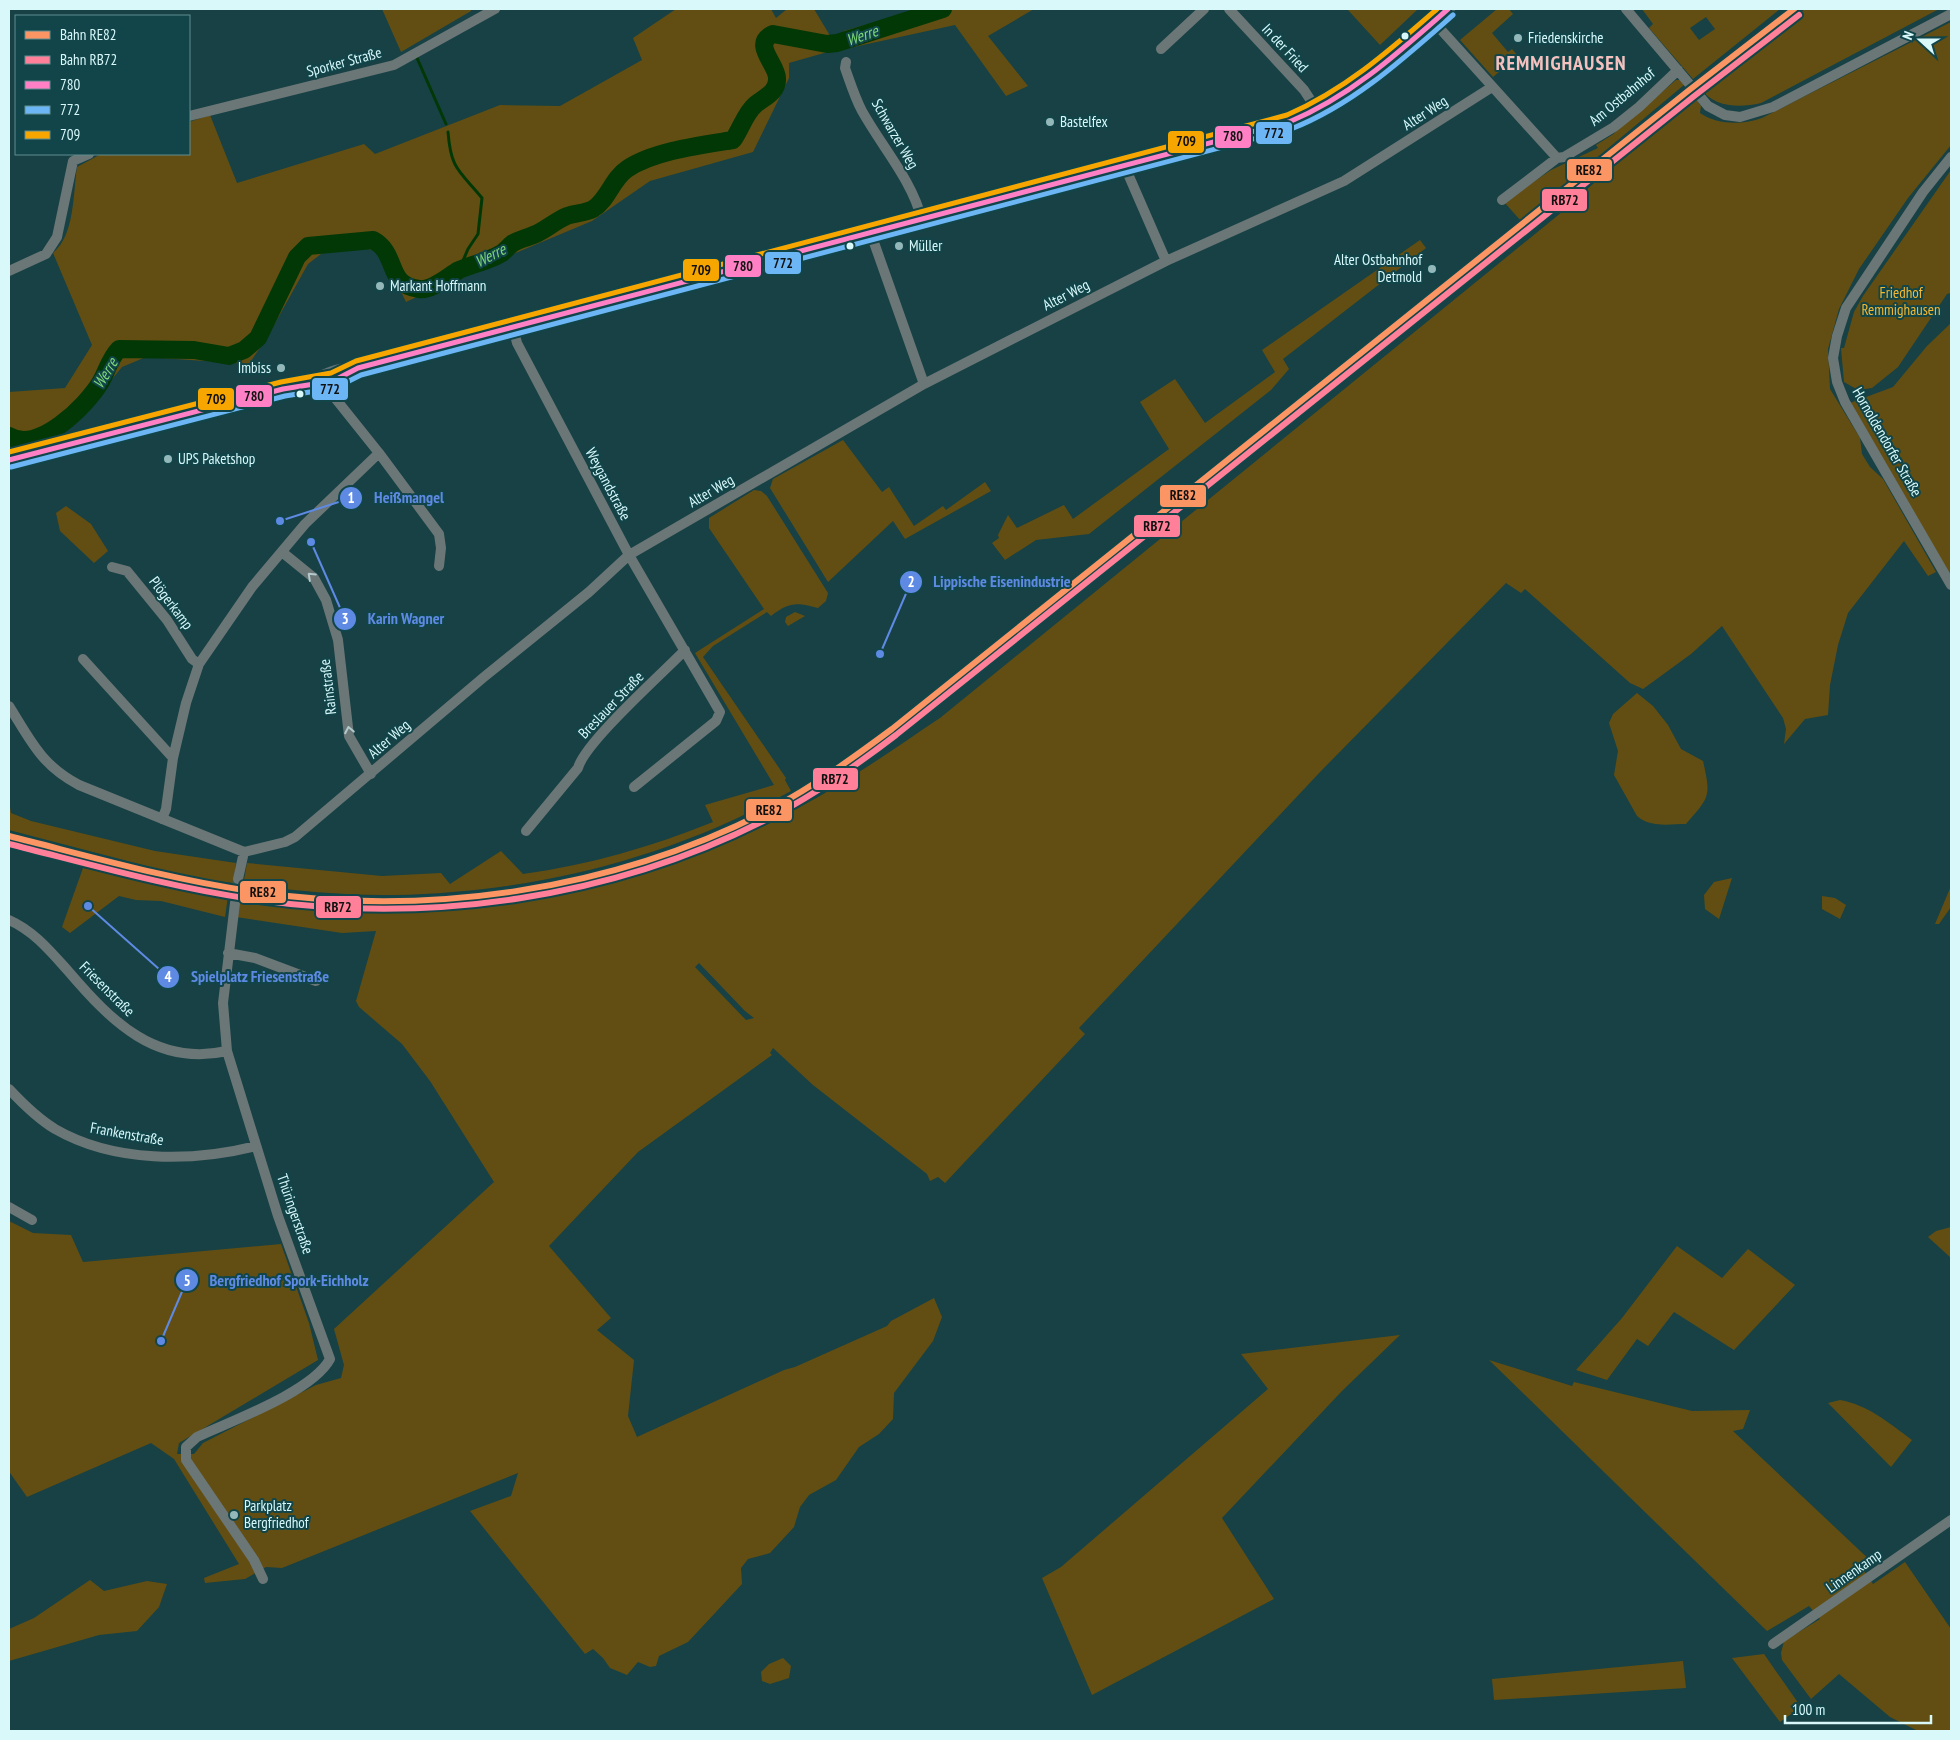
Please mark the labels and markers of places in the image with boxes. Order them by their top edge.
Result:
place label: Friedenskirche [1528,28,1603,47]
unlabelled marker [1400,31,1410,41]
marker: Friedenskirche [1512,32,1524,44]
place label: Bastelfex [1060,112,1108,131]
marker: Bastelfex [1044,116,1056,128]
place label: Müller [909,236,943,255]
marker: Müller [893,240,905,252]
unlabelled marker [845,241,855,251]
place label: Alter Ostbahnhof Detmold [1334,250,1423,286]
marker: Alter Ostbahnhof Detmold [1426,263,1438,275]
place label: Markant Hoffmann [390,276,486,295]
marker: Markant Hoffmann [374,280,386,292]
place label: Imbiss [238,358,271,377]
marker: Imbiss [275,362,287,374]
unlabelled marker [295,389,305,399]
place label: UPS Paketshop [178,449,255,468]
marker: UPS Paketshop [162,453,174,465]
callout: Heißmangel [339,482,454,513]
callout: Lippische Eisenindustrie [899,566,1081,597]
callout: Karin Wagner [332,603,454,634]
callout: Spielplatz Friesenstraße [156,961,339,992]
callout: Bergfriedhof Spork-Eichholz [174,1265,378,1296]
place label: Parkplatz Bergfriedhof [244,1496,310,1532]
marker: Parkplatz Bergfriedhof [228,1509,240,1521]

